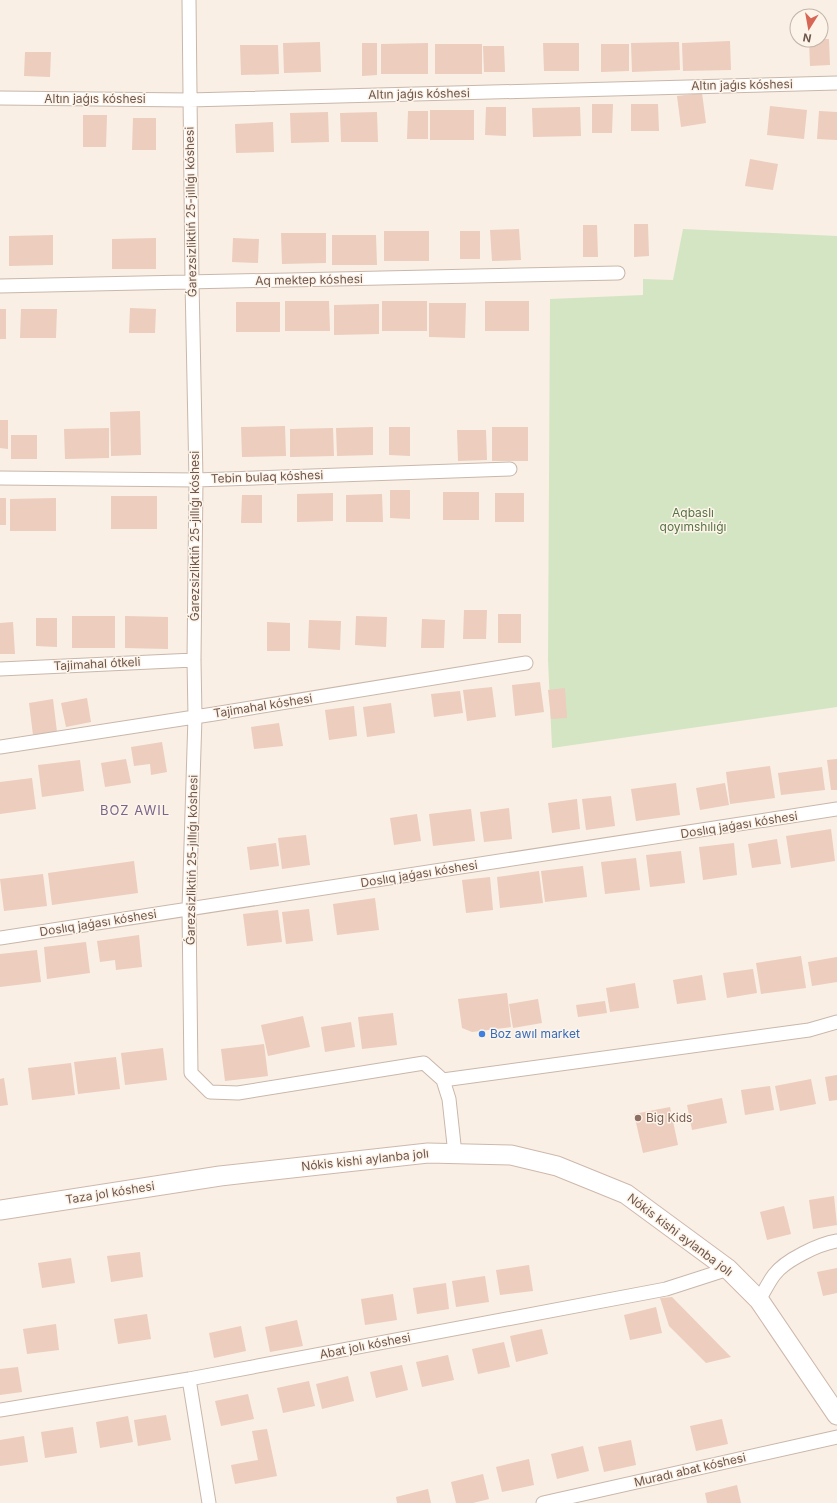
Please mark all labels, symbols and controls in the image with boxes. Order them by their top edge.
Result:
north arrow [789,8,829,48]
text: N [802,30,813,45]
street label: Altın jaǵıs kóshesi [691,76,793,93]
street label: Altın jaǵıs kóshesi [368,85,470,102]
street label: Altın jaǵıs kóshesi [44,91,146,106]
street label: Ǵarezsizliktiń 25-jıllıǵı kóshesi [182,127,199,297]
street label: Aq mektep kóshesi [255,271,363,288]
street label: Ǵarezsizliktiń 25-jıllıǵı kóshesi [187,451,202,621]
street label: Tebin bulaq kóshesi [210,467,324,486]
park label: Aqbaslı qoyımshılıǵı [660,505,726,534]
street label: Tajimahal ótkeli [53,654,141,673]
street label: Tajimahal kóshesi [212,690,314,721]
street label: Ǵarezsizliktiń 25-jıllıǵı kóshesi [183,775,200,945]
district label: BOZ AWIL [100,802,170,818]
street label: Doslıq jaǵası kóshesi [679,808,799,841]
street label: Doslıq jaǵası kóshesi [359,857,479,890]
street label: Doslıq jaǵası kóshesi [38,906,158,939]
place label: Boz awıl market [490,1026,580,1041]
marker: Boz awıl market [477,1029,487,1039]
place label: Big Kids [646,1110,692,1125]
marker: Big Kids [633,1113,643,1123]
street label: Nókis kishi aylanba jolı [300,1145,429,1174]
street label: Taza jol kóshesi [64,1178,156,1207]
street label: Nókis kishi aylanba jolı [625,1190,736,1279]
street label: Abat jolı kóshesi [318,1329,412,1362]
street label: Muradı abat kóshesi [633,1449,747,1490]

